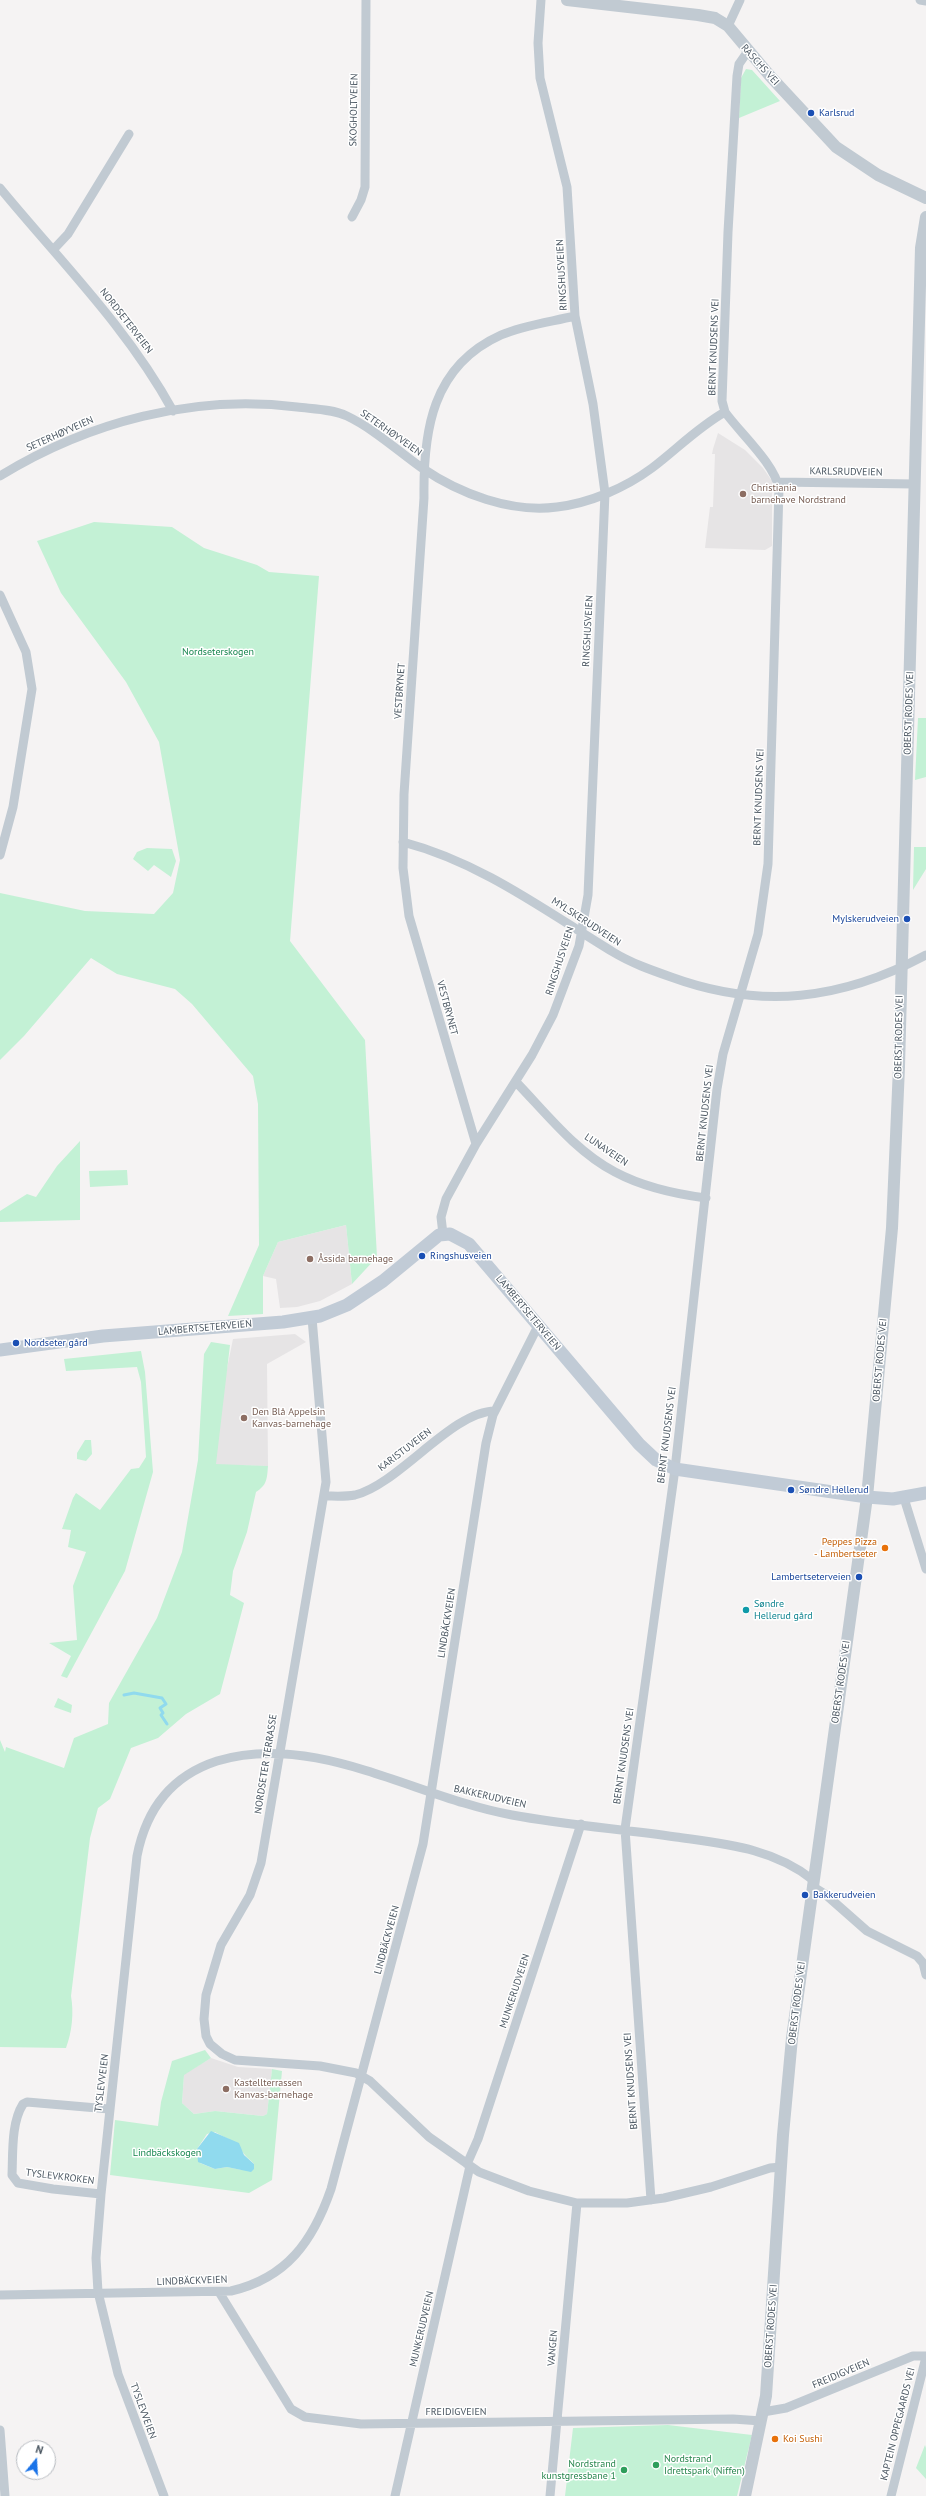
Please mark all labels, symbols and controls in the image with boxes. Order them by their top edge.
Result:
street label: RASCHS VEI [738,42,782,88]
street label: SKOGHOLTVEIEN [347,73,361,147]
place label: Karlsrud [819,107,854,119]
marker: Karlsrud [806,108,816,118]
street label: RINGSHUSVEIEN [554,239,570,311]
street label: NORDSETERVEIEN [97,286,155,356]
street label: BERNT KNUDSENS VEI [706,298,722,396]
street label: SETERHØYVEIEN [358,407,424,459]
street label: SETERHØYVEIEN [25,414,95,454]
street label: KARLSRUDVEIEN [809,465,883,479]
place label: Christiania barnehave Nordstrand [751,482,846,506]
marker: Christiania barnehave Nordstrand [738,489,748,499]
street label: RINGSHUSVEIEN [580,595,596,667]
park label: Nordseterskogen [182,646,254,658]
street label: VESTBRYNET [392,662,408,720]
street label: OBERST RODES VEI [902,671,916,755]
street label: BERNT KNUDSENS VEI [751,748,767,846]
street label: MYLSKERUDVEIEN [549,895,623,949]
place label: Mylskerudveien [832,913,899,925]
marker: Mylskerudveien [902,914,912,924]
street label: RINGSHUSVEIEN [543,925,577,997]
street label: VESTBRYNET [434,979,460,1037]
street label: OBERST RODES VEI [892,995,906,1079]
street label: BERNT KNUDSENS VEI [694,1064,716,1162]
street label: LUNAVEIEN [582,1131,630,1169]
place label: Ringshusveien [430,1250,492,1262]
marker: Ringshusveien [417,1251,427,1261]
place label: Åssida barnehage [318,1253,393,1265]
marker: Åssida barnehage [305,1254,315,1264]
street label: LAMBERTSETERVEIEN [493,1273,563,1353]
street label: LAMBERTSETERVEIEN [158,1318,252,1338]
street label: OBERST RODES VEI [870,1318,890,1402]
place label: Nordseter gård [24,1337,88,1349]
marker: Nordseter gård [11,1338,21,1348]
street label: BERNT KNUDSENS VEI [655,1386,679,1484]
place label: Den Blå Appelsin Kanvas-barnehage [252,1406,331,1430]
marker: Den Blå Appelsin Kanvas-barnehage [239,1413,249,1423]
street label: KARISTUVEIEN [376,1426,434,1474]
place label: Søndre Hellerud [799,1484,869,1496]
marker: Søndre Hellerud [786,1485,796,1495]
place label: Peppes Pizza - Lambertseter [814,1536,877,1560]
marker: Peppes Pizza - Lambertseter [880,1543,890,1553]
place label: Lambertseterveien [771,1571,851,1583]
marker: Lambertseterveien [854,1572,864,1582]
street label: LINDBÄCKVEIEN [436,1587,458,1659]
place label: Søndre Hellerud gård [754,1598,813,1622]
marker: Søndre Hellerud gård [741,1605,751,1615]
street label: OBERST RODES VEI [829,1640,853,1724]
street label: BERNT KNUDSENS VEI [611,1707,637,1805]
street label: NORDSETER TERRASSE [252,1713,280,1815]
street label: BAKKERUDVEIEN [453,1783,527,1811]
place label: Bakkerudveien [813,1889,876,1901]
marker: Bakkerudveien [800,1890,810,1900]
street label: LINDBÄCKVEIEN [372,1904,402,1976]
street label: MUNKERUDVEIEN [497,1952,533,2030]
street label: OBERST RODES VEI [786,1961,808,2045]
street label: BERNT KNUDSENS VEI [622,2032,640,2130]
street label: TYSLEVVEIEN [92,2053,112,2113]
place label: Kastellterrassen Kanvas-barnehage [234,2077,313,2100]
marker: Kastellterrassen Kanvas-barnehage [221,2084,231,2094]
park label: Lindbäckskogen [133,2147,201,2159]
street label: TYSLEVKROKEN [25,2167,95,2187]
street label: LINDBÄCKVEIEN [156,2274,228,2288]
street label: OBERST RODES VEI [762,2284,780,2368]
street label: MUNKERUDVEIEN [407,2290,437,2368]
street label: VANGEN [545,2330,561,2366]
street label: FREIDIGVEIEN [811,2357,871,2391]
street label: KAPTEIN OPPEGAARDS VEI [878,2366,918,2482]
street label: TYSLEVVEIEN [127,2381,159,2441]
street label: FREIDIGVEIEN [426,2406,486,2418]
place label: Koi Sushi [783,2433,822,2445]
marker: Koi Sushi [770,2434,780,2444]
north arrow [16,2440,56,2480]
text: N [34,2442,45,2457]
place label: Nordstrand Idrettspark (Niffen) [664,2453,745,2476]
place label: Nordstrand kunstgressbane 1 [542,2458,616,2482]
marker: Nordstrand Idrettspark (Niffen) [651,2460,661,2470]
marker: Nordstrand kunstgressbane 1 [619,2465,629,2475]

